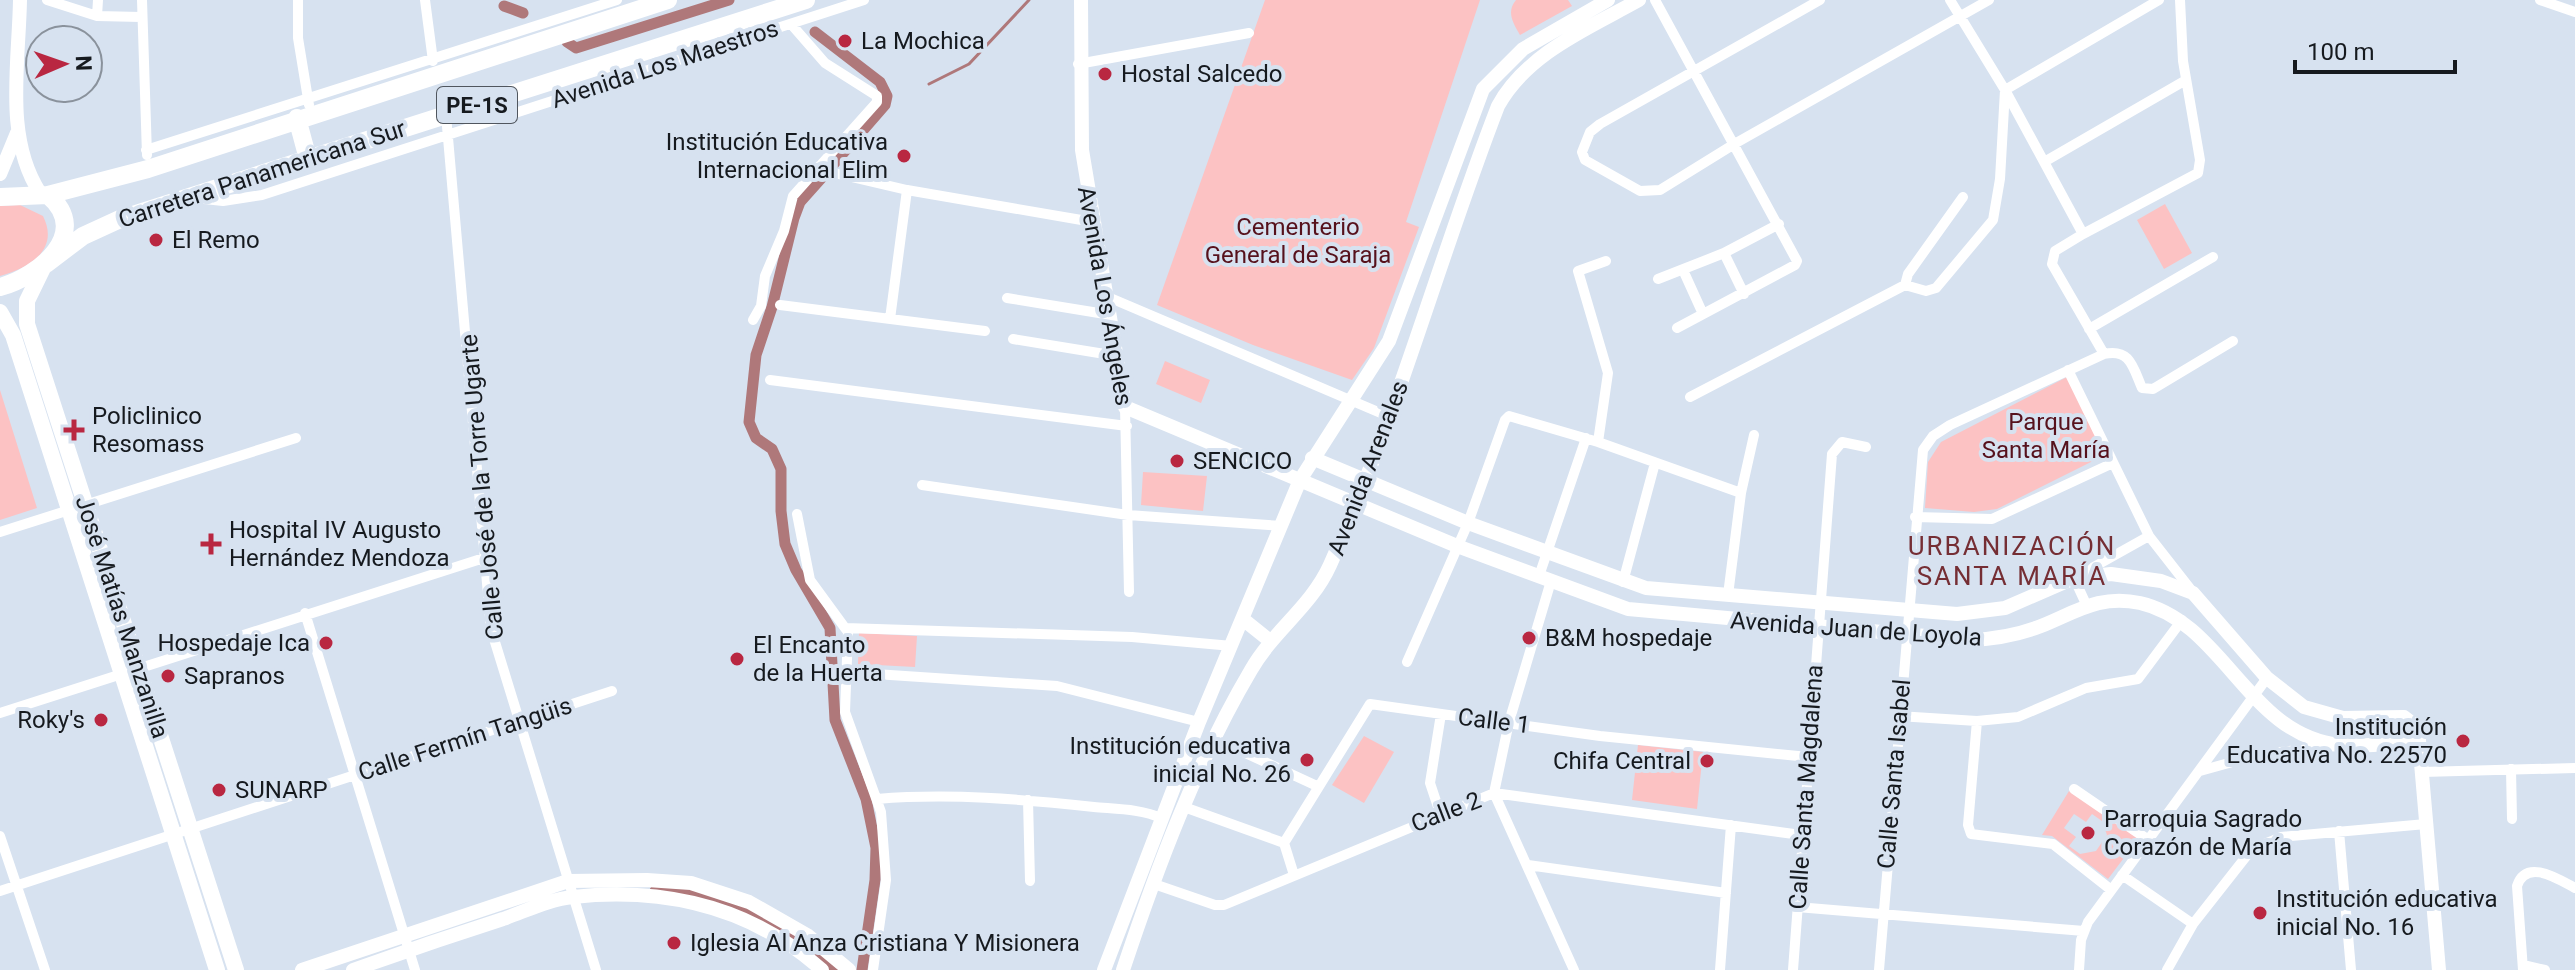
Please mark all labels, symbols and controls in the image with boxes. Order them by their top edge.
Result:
street label: Avenida Los Maestros [548,14,782,114]
north arrow [24,24,104,104]
scale bar [2295,24,2455,74]
place label: La Mochica [861,27,985,55]
marker: La Mochica [836,32,854,50]
text: 100 m [2307,38,2374,66]
text: N [71,55,96,72]
place label: Hostal Salcedo [1121,60,1283,88]
marker: Hostal Salcedo [1096,65,1114,83]
road number: PE-1S [437,87,517,123]
street label: Carretera Panamericana Sur [115,114,409,234]
place label: Institución Educativa Internacional Elim [666,128,888,184]
marker: Institución Educativa Internacional Elim [895,147,913,165]
street label: Avenida Los Ángeles [1072,184,1138,408]
park label: Cementerio General de Saraja [1205,213,1391,269]
place label: El Remo [172,226,260,254]
marker: El Remo [147,231,165,249]
street label: Calle José de la Torre Ugarte [455,333,509,641]
street label: Avenida Arenales [1322,377,1414,559]
place label: Policlinico Resomass [92,402,204,458]
park label: Parque Santa María [1982,408,2110,464]
marker: Policlinico Resomass [63,419,85,441]
place label: SENCICO [1193,447,1292,475]
marker: SENCICO [1168,452,1186,470]
street label: José Matías Manzanilla [70,492,174,742]
place label: Hospital IV Augusto Hernández Mendoza [229,516,450,572]
district label: URBANIZACIÓN SANTA MARÍA [1908,531,2116,591]
marker: Hospital IV Augusto Hernández Mendoza [200,533,222,555]
street label: Avenida Juan de Loyola [1729,606,1983,652]
place label: B&M hospedaje [1545,624,1712,652]
place label: Hospedaje Ica [157,629,310,657]
marker: B&M hospedaje [1520,629,1538,647]
place label: El Encanto de la Huerta [753,631,883,687]
marker: Hospedaje Ica [317,634,335,652]
marker: El Encanto de la Huerta [728,650,746,668]
place label: Sapranos [184,662,285,690]
street label: Calle Santa Magdalena [1783,664,1829,910]
marker: Sapranos [159,667,177,685]
street label: Calle Santa Isabel [1872,678,1916,870]
street label: Calle Fermín Tangüis [355,691,575,787]
street label: Calle 1 [1456,703,1532,739]
place label: Roky's [17,706,85,734]
marker: Roky's [92,711,110,729]
place label: Institución Educativa No. 22570 [2227,713,2447,769]
place label: Institución educativa inicial No. 26 [1069,732,1291,788]
marker: Institución Educativa No. 22570 [2454,732,2472,750]
place label: Chifa Central [1553,747,1691,775]
marker: Institución educativa inicial No. 26 [1298,751,1316,769]
marker: Chifa Central [1698,752,1716,770]
place label: SUNARP [235,776,328,804]
marker: SUNARP [210,781,228,799]
street label: Calle 2 [1407,786,1485,838]
place label: Parroquia Sagrado Corazón de María [2104,805,2302,861]
marker: Parroquia Sagrado Corazón de María [2079,824,2097,842]
place label: Institución educativa inicial No. 16 [2276,885,2498,941]
marker: Institución educativa inicial No. 16 [2251,904,2269,922]
place label: Iglesia Al Anza Cristiana Y Misionera [690,929,1080,957]
marker: Iglesia Al Anza Cristiana Y Misionera [665,934,683,952]

